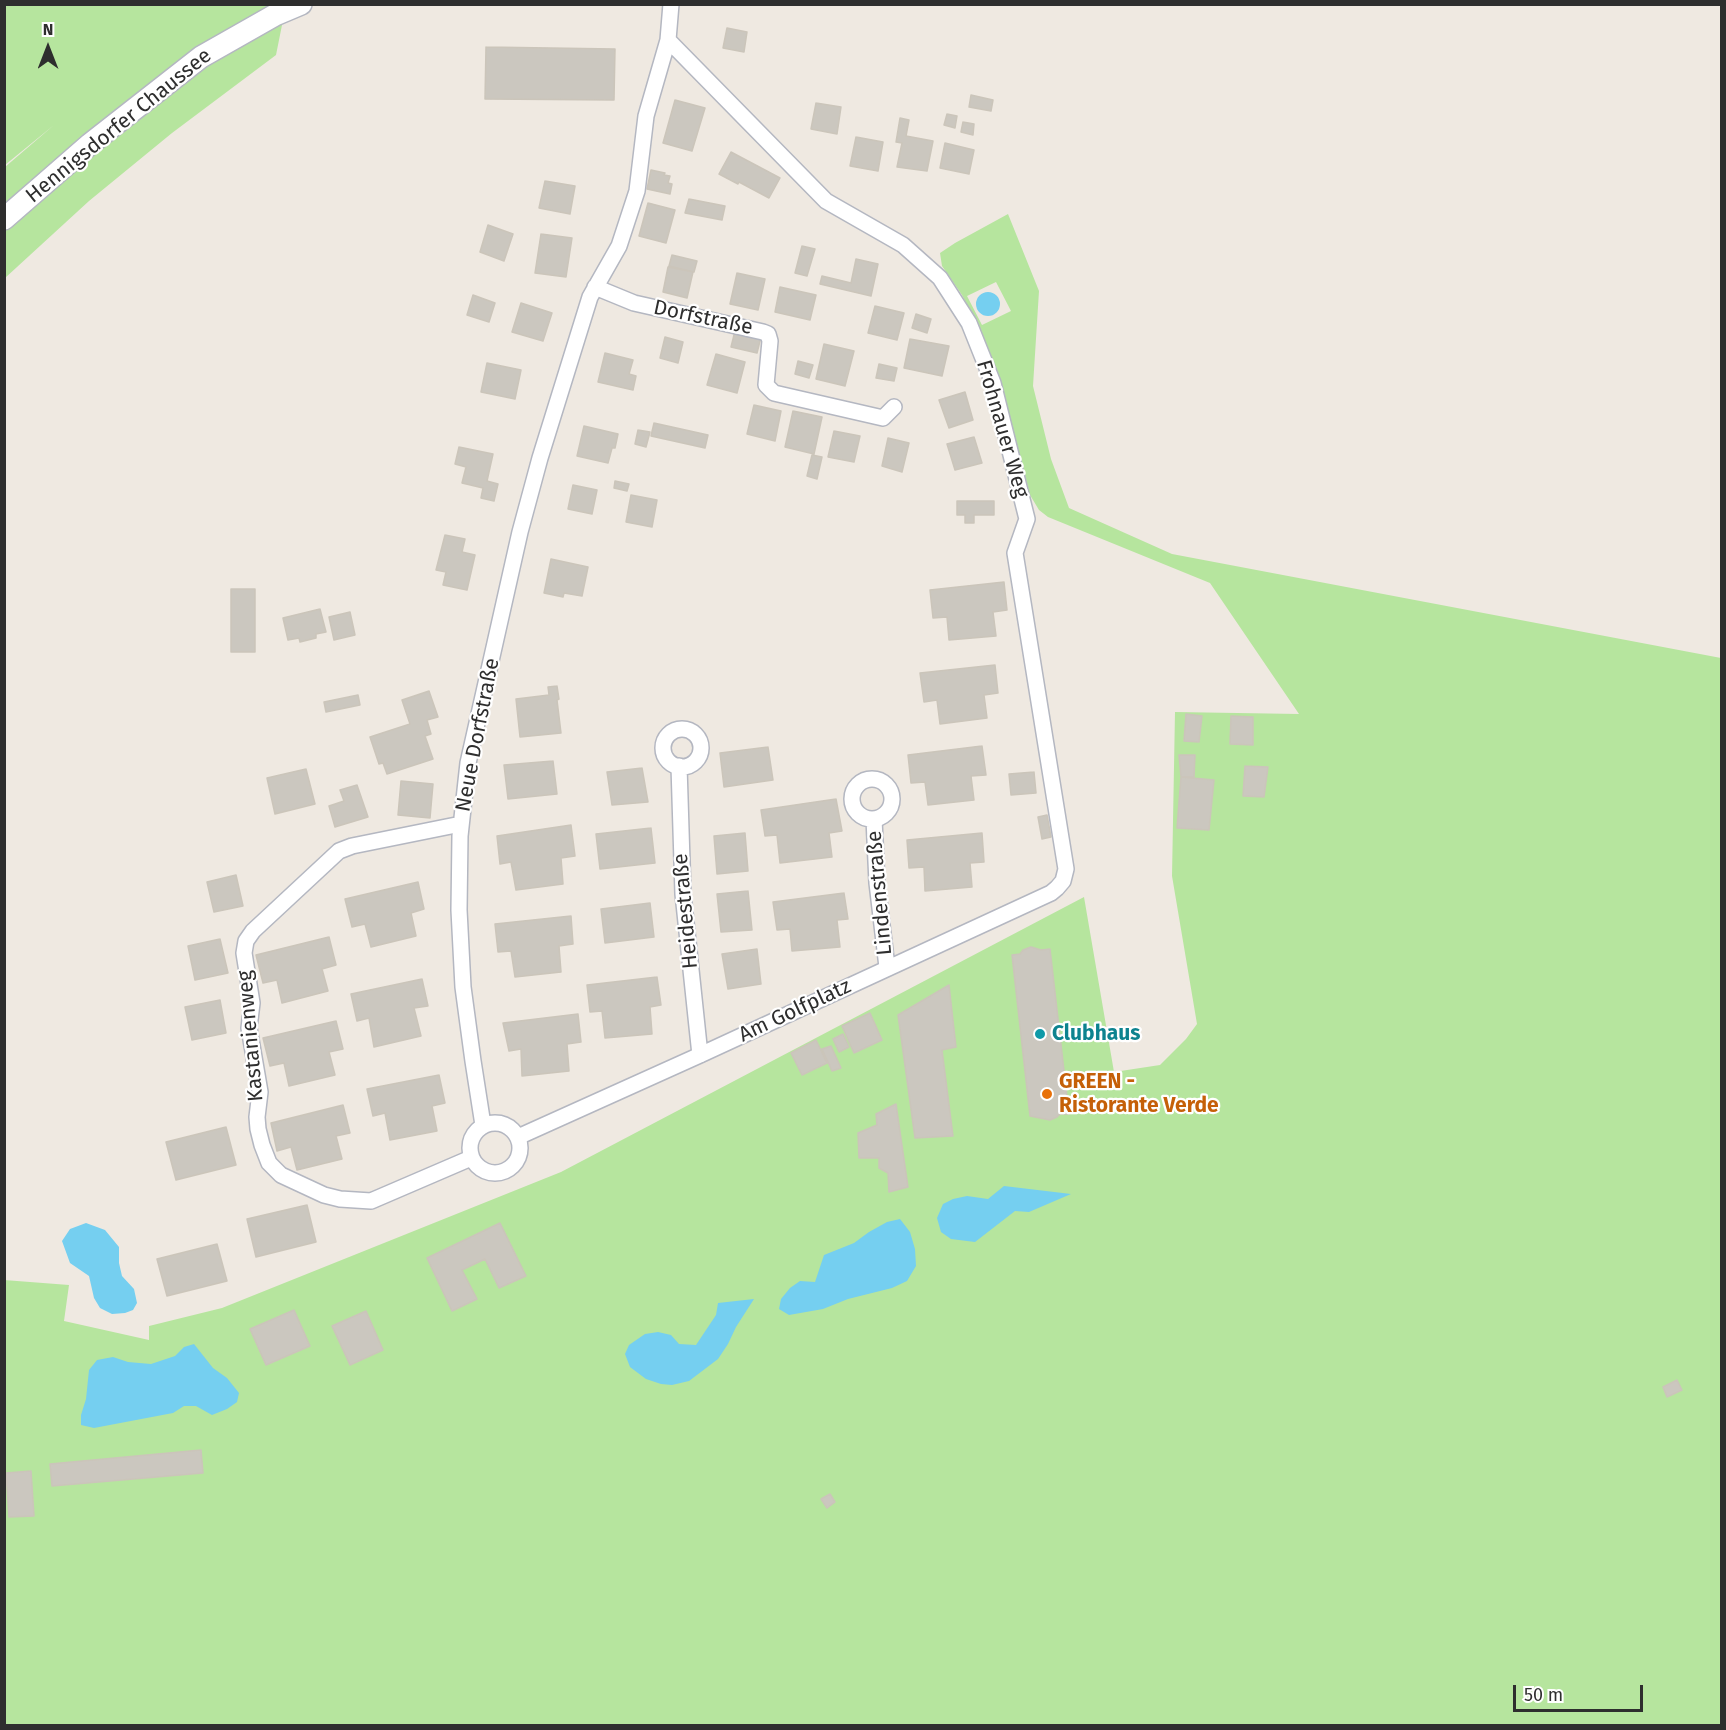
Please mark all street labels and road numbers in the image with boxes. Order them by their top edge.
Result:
street label: Hennigsdorfer Chaussee [21,43,217,209]
street label: Dorfstraße [651,295,755,341]
street label: Frohnauer Weg [970,357,1034,501]
street label: Neue Dorfstraße [451,656,505,814]
street label: Lindenstraße [862,830,898,956]
street label: Heidestraße [668,852,704,970]
street label: Kastanienweg [233,969,269,1103]
street label: Am Golfplatz [735,974,855,1048]

